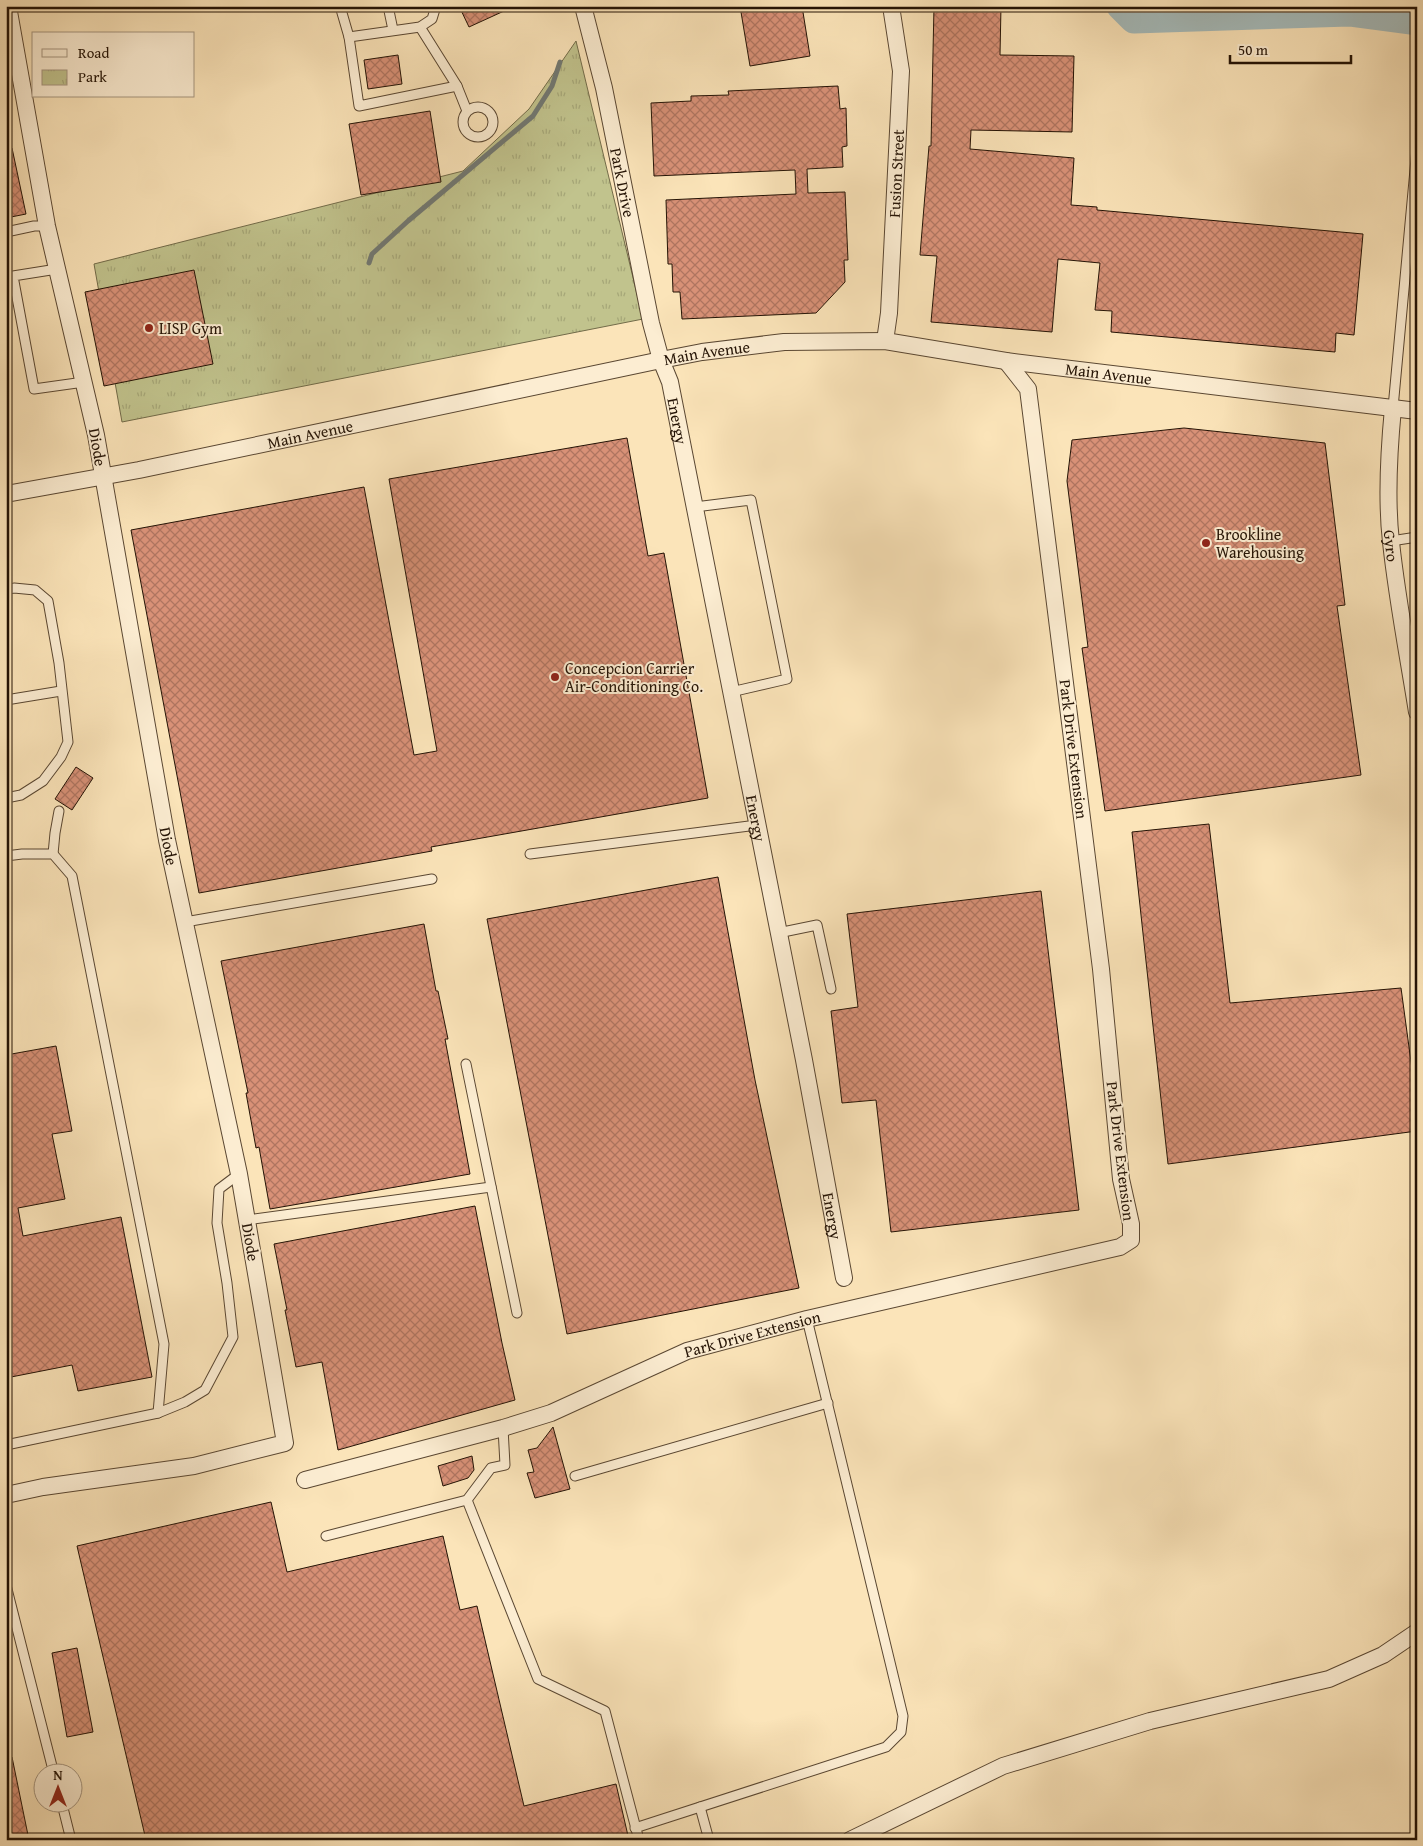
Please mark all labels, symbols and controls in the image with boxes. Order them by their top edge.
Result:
legend [32,32,195,98]
scale bar [1230,32,1352,64]
text: 50 m [1238,39,1269,60]
text: Road [78,42,109,63]
text: Park [78,66,107,87]
street label: Fusion Street [882,128,910,218]
street label: Park Drive [604,146,642,219]
place label: LISP Gym [159,316,222,340]
marker: LISP Gym [143,322,155,334]
street label: Main Avenue [662,334,751,371]
street label: Main Avenue [1064,356,1153,391]
street label: Energy [661,395,694,446]
street label: Main Avenue [265,413,355,455]
street label: Diode [83,426,113,468]
place label: Brookline Warehousing [1216,522,1304,564]
street label: Gyro [1378,529,1405,563]
marker: Brookline Warehousing [1200,537,1212,549]
place label: Concepcion Carrier Air-Conditioning Co. [565,656,703,698]
marker: Concepcion Carrier Air-Conditioning Co. [549,671,561,683]
street label: Park Drive Extension [1054,678,1094,820]
street label: Energy [740,793,773,844]
street label: Diode [154,825,184,867]
street label: Park Drive Extension [1101,1080,1141,1222]
street label: Energy [817,1191,849,1241]
street label: Diode [236,1221,266,1263]
street label: Park Drive Extension [681,1304,823,1363]
north arrow [32,1764,82,1814]
text: N [53,1765,63,1785]

